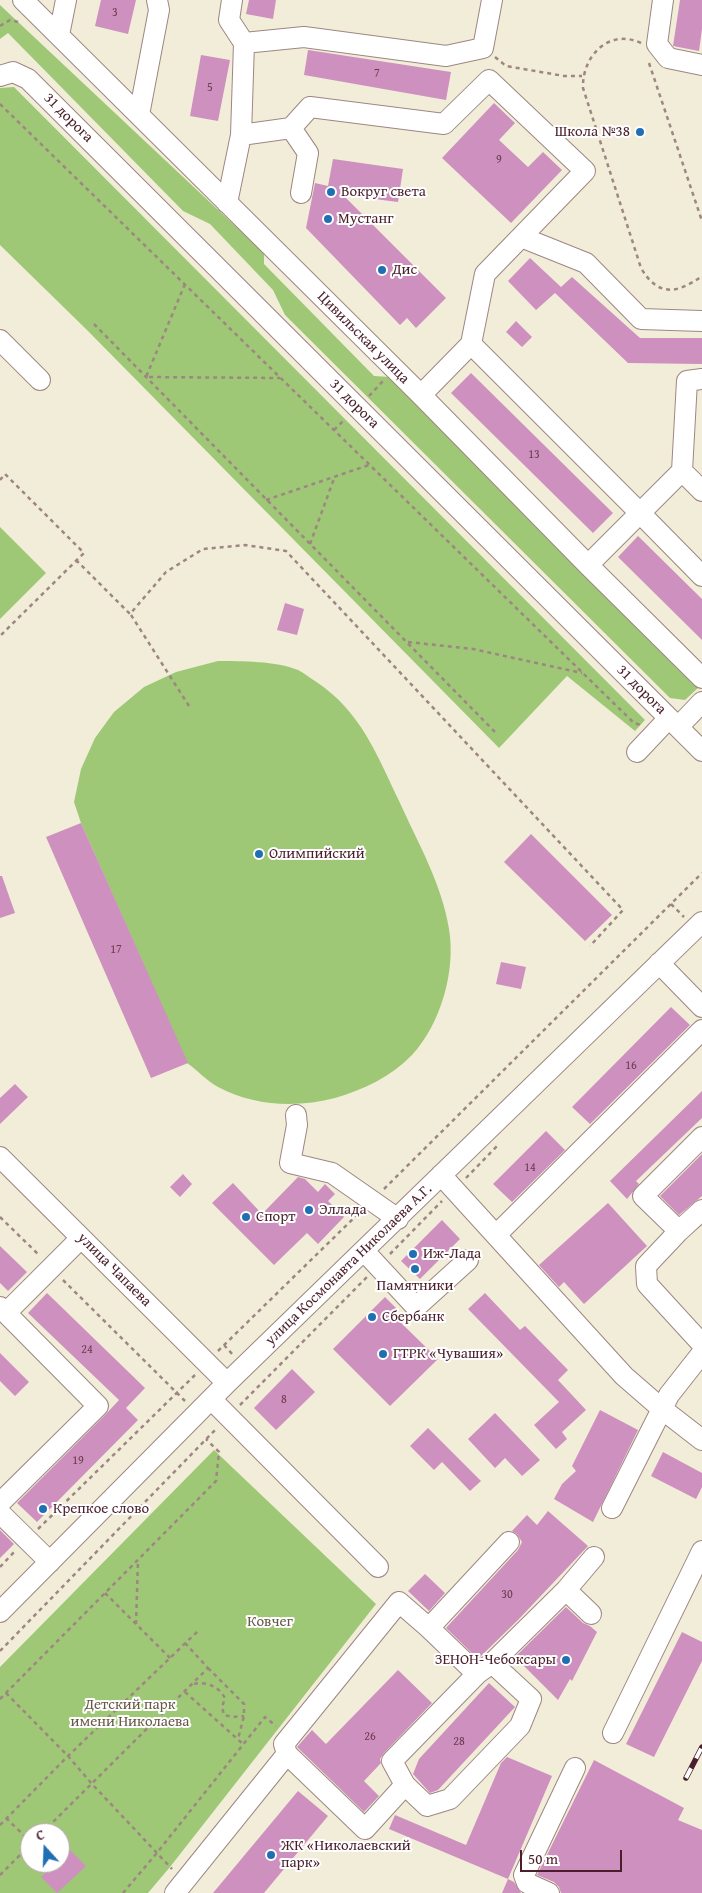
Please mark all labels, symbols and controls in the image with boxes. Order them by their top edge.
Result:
house number: 3 [112,6,118,20]
house number: 7 [374,67,380,81]
house number: 5 [207,81,213,95]
street label: 31 дорога [39,89,97,147]
place label: Школа №38 [555,123,630,141]
marker: Школа №38 [634,126,646,138]
house number: 9 [496,153,502,167]
place label: Вокруг света [341,183,426,201]
marker: Вокруг света [325,186,337,198]
place label: Мустанг [338,210,393,228]
marker: Мустанг [322,213,334,225]
place label: Дис [392,261,417,279]
marker: Дис [376,264,388,276]
street label: Цивильская улица [313,288,413,388]
street label: 31 дорога [325,375,383,433]
house number: 13 [528,448,540,462]
street label: 31 дорога [612,661,670,719]
place label: Олимпийский [269,845,365,863]
marker: Олимпийский [253,848,265,860]
house number: 17 [110,943,122,957]
house number: 16 [625,1059,637,1073]
house number: 14 [524,1161,536,1175]
street label: улица Космонавта Николаева А.Г. [262,1180,436,1350]
place label: Эллада [319,1201,367,1219]
marker: Эллада [303,1204,315,1216]
place label: Спорт [256,1208,296,1226]
marker: Спорт [240,1211,252,1223]
street label: улица Чапаева [73,1229,155,1311]
place label: Иж-Лада [423,1245,481,1263]
marker: Иж-Лада [407,1248,419,1260]
marker: Памятники [409,1263,421,1275]
place label: Памятники [377,1277,453,1295]
place label: Сбербанк [382,1308,444,1326]
marker: Сбербанк [366,1311,378,1323]
house number: 24 [81,1343,93,1357]
place label: ГТРК «Чувашия» [393,1345,503,1363]
marker: ГТРК «Чувашия» [377,1348,389,1360]
house number: 8 [281,1393,287,1407]
house number: 19 [72,1454,84,1468]
place label: Крепкое слово [53,1500,149,1518]
marker: Крепкое слово [37,1503,49,1515]
house number: 30 [501,1588,513,1602]
park label: Ковчег [247,1613,293,1631]
place label: ЗЕНОН-Чебоксары [435,1651,556,1669]
marker: ЗЕНОН-Чебоксары [560,1654,572,1666]
park label: Детский парк имени Николаева [71,1696,189,1731]
house number: 26 [364,1730,376,1744]
house number: 28 [453,1735,465,1749]
north arrow [20,1823,70,1873]
text: С [33,1824,47,1846]
place label: ЖК «Николаевский парк» [281,1837,411,1872]
scale bar [522,1840,624,1872]
text: 50 m [528,1848,558,1869]
marker: ЖК «Николаевский парк» [265,1849,277,1861]

